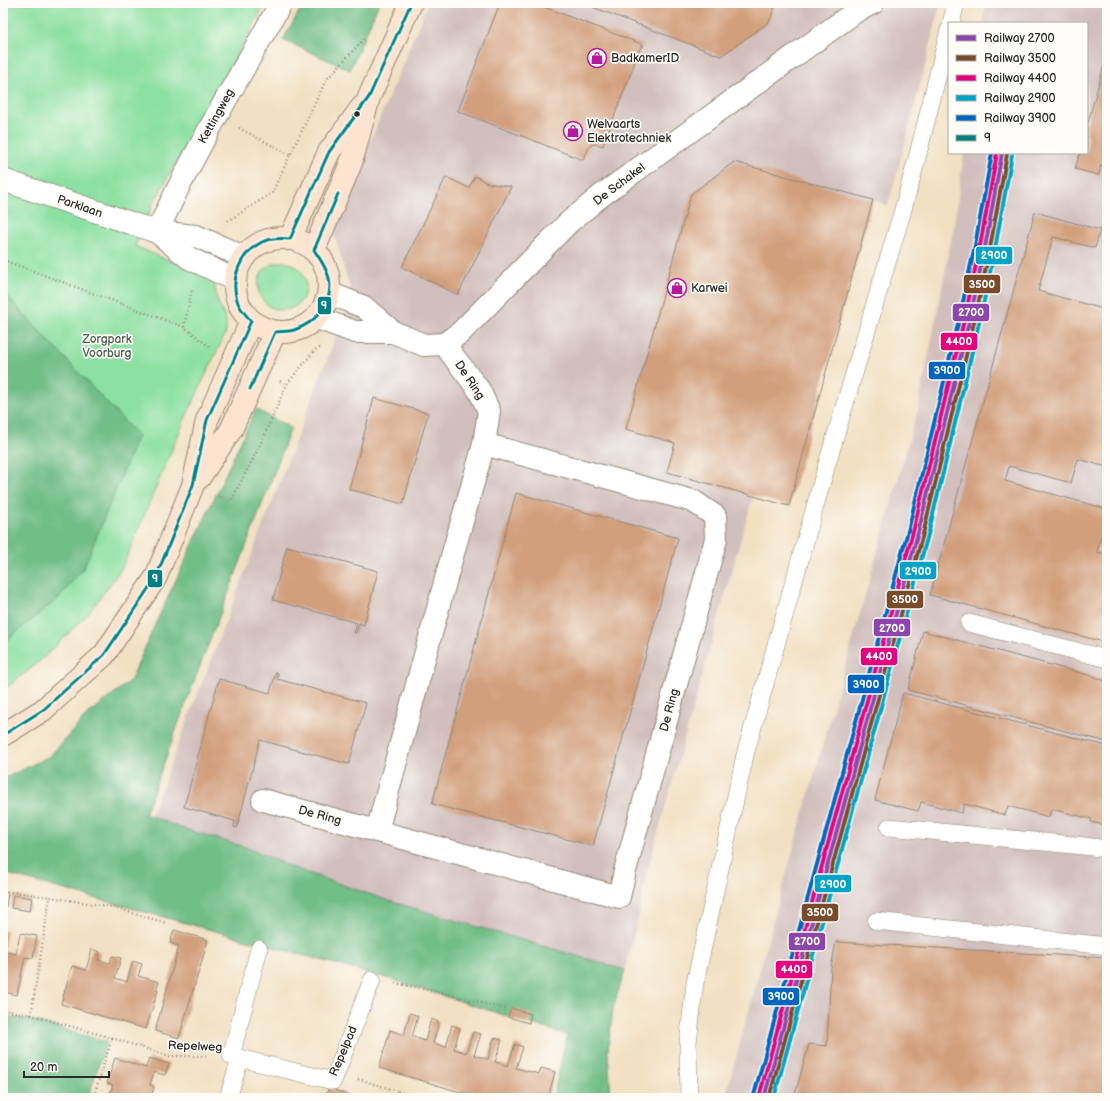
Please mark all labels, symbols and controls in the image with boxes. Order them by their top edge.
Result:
legend [948,22,1088,154]
text: Railway 2700 [984,31,1055,46]
shop icon: BadkamerID [586,47,608,69]
place label: BadkamerID [611,51,679,66]
text: Railway 3500 [984,51,1056,66]
text: Railway 4400 [984,71,1056,86]
street label: Kettingweg [195,86,238,146]
text: Railway 2900 [984,91,1056,106]
unlabelled marker [352,109,362,119]
text: Railway 3900 [984,111,1056,126]
place label: Welvaarts Elektrotechniek [587,117,671,146]
shop icon: Welvaarts Elektrotechniek [562,120,584,142]
text: 9 [984,131,991,146]
street label: De Schakel [590,160,648,209]
street label: Parklaan [55,192,105,221]
line badge: 2900 [975,246,1013,265]
text: 2900 [981,249,1008,262]
line badge: 3500 [963,274,1001,294]
shop icon: Karwei [666,277,688,299]
text: 3500 [969,278,995,291]
place label: Karwei [691,281,728,296]
line badge: 9 [317,296,332,315]
text: 9 [321,299,327,312]
line badge: 2700 [952,303,990,322]
text: 2700 [958,306,984,319]
park label: Zorgpark Voorburg [81,332,132,361]
line badge: 4400 [940,332,978,351]
text: 4400 [946,335,972,348]
street label: De Ring [451,358,488,403]
line badge: 3900 [928,361,966,380]
text: 3900 [934,364,960,377]
line badge: 2900 [899,561,937,580]
text: 2900 [905,565,932,578]
line badge: 9 [147,569,163,588]
text: 9 [152,572,158,585]
line badge: 3500 [886,590,924,609]
text: 3500 [892,593,918,606]
line badge: 2700 [873,618,911,637]
text: 2700 [879,622,905,635]
line badge: 4400 [860,647,898,666]
text: 4400 [866,650,892,663]
line badge: 3900 [847,674,885,694]
text: 3900 [853,678,879,691]
street label: De Ring [657,687,682,733]
street label: De Ring [297,803,343,828]
line badge: 2900 [814,874,852,893]
text: 2900 [820,878,847,891]
line badge: 3500 [801,903,839,922]
text: 3500 [807,906,833,919]
line badge: 2700 [788,932,826,951]
text: 2700 [794,935,820,948]
line badge: 4400 [775,960,813,979]
text: 4400 [781,963,807,976]
line badge: 3900 [762,987,800,1006]
text: 3900 [768,990,794,1003]
street label: Repelpad [326,1024,361,1079]
street label: Repelweg [168,1038,223,1055]
scale bar [24,1053,109,1079]
text: 20 m [30,1060,57,1075]

